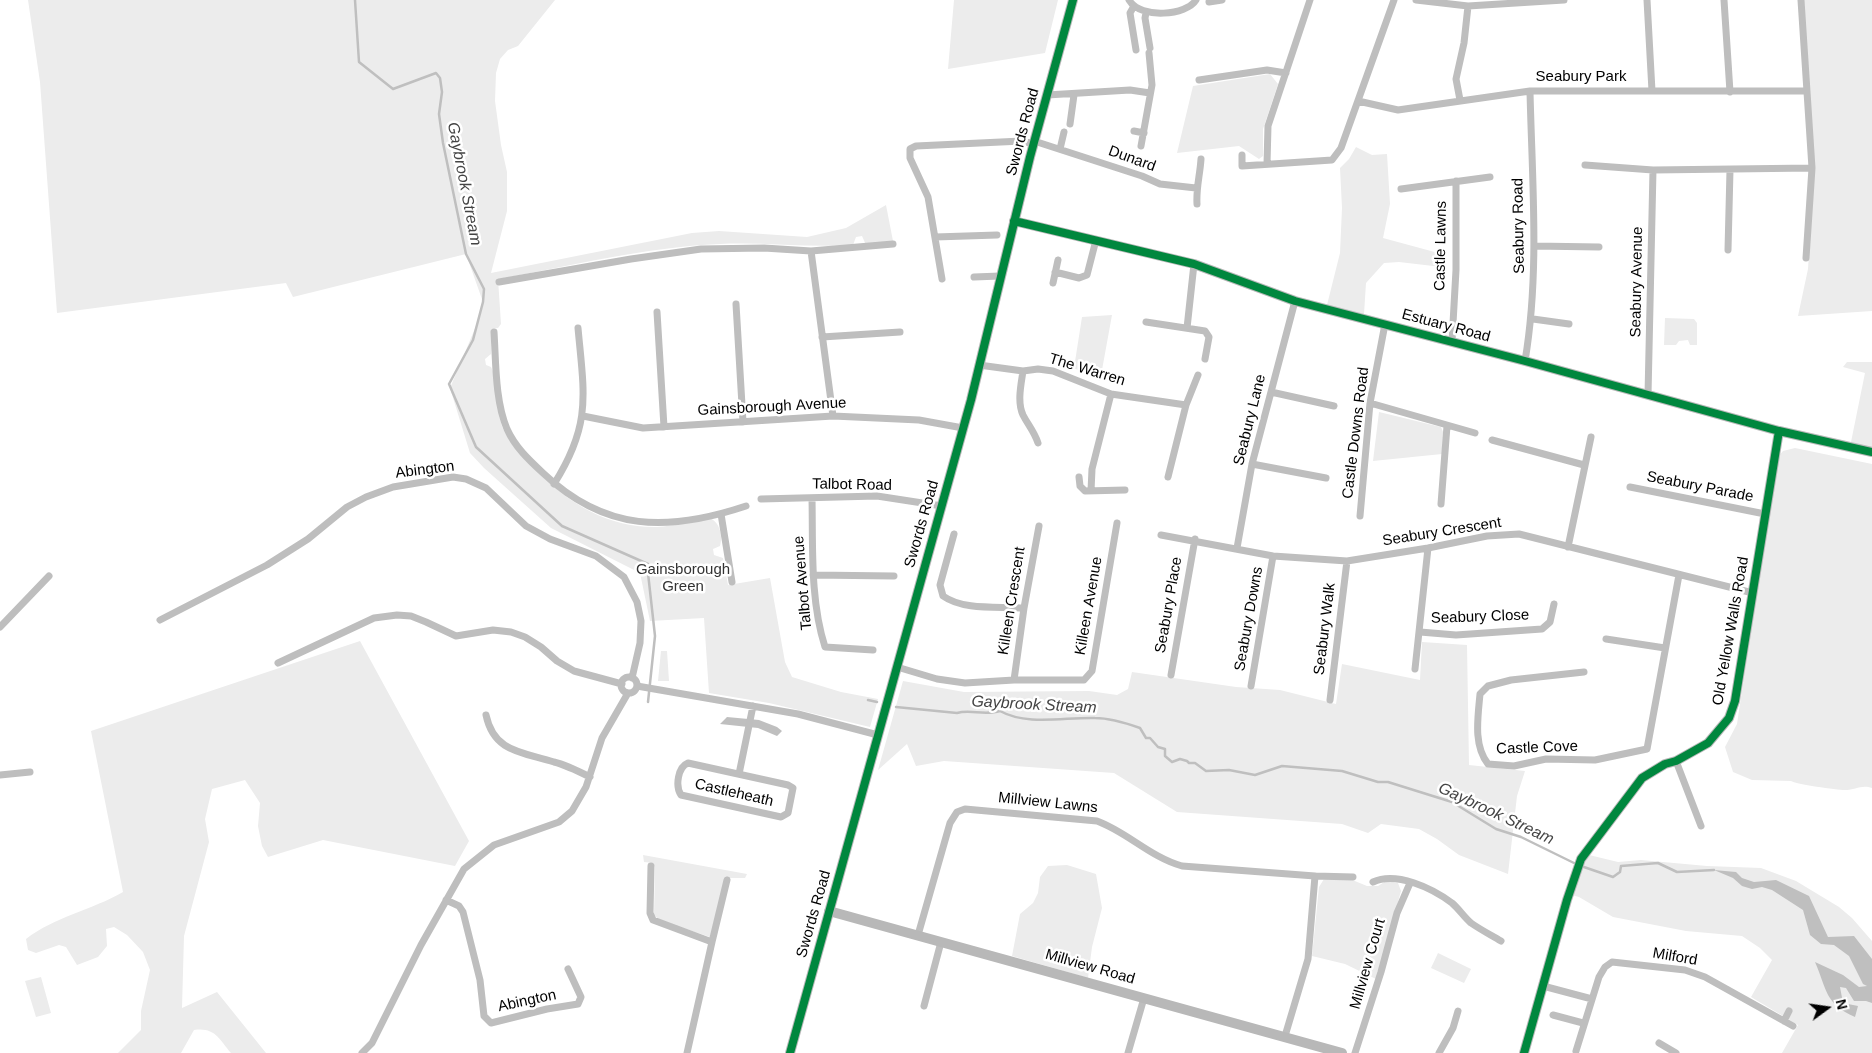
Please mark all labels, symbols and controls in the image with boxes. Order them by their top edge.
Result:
street label: Seabury Park [1536,68,1626,86]
street label: Swords Road [1003,86,1043,178]
water label: Gaybrook Stream [443,121,485,247]
street label: Dunard [1106,142,1158,176]
street label: Seabury Road [1509,178,1529,274]
street label: Castle Lawns [1431,201,1451,291]
street label: Seabury Avenue [1627,227,1647,337]
street label: Estuary Road [1400,306,1492,346]
street label: The Warren [1047,350,1127,390]
street label: Castle Downs Road [1339,366,1373,500]
street label: Seabury Lane [1230,373,1270,467]
street label: Gainsborough Avenue [697,394,847,420]
street label: Abington [395,457,455,483]
street label: Seabury Parade [1645,468,1755,506]
street label: Talbot Road [812,475,892,495]
street label: Swords Road [901,478,943,570]
street label: Seabury Crescent [1381,514,1503,550]
street label: Talbot Avenue [790,535,816,631]
street label: Killeen Crescent [995,546,1029,656]
street label: Killeen Avenue [1071,555,1107,657]
street label: Seabury Place [1152,555,1186,655]
street label: Old Yellow Walls Road [1709,555,1753,707]
park label: Gainsborough Green [636,561,730,596]
street label: Seabury Downs [1231,565,1267,673]
street label: Seabury Walk [1310,582,1340,676]
street label: Seabury Close [1431,606,1529,628]
water label: Gaybrook Stream [971,692,1097,718]
street label: Castle Cove [1496,738,1578,758]
street label: Castleheath [693,775,775,811]
water label: Gaybrook Stream [1435,779,1557,849]
street label: Millview Lawns [997,789,1099,817]
street label: Swords Road [793,868,835,960]
street label: Millview Court [1346,917,1390,1011]
street label: Milford [1651,944,1699,970]
street label: Millview Road [1043,946,1137,988]
north arrow [1802,983,1852,1033]
street label: Abington [496,986,558,1016]
text: N [1833,998,1851,1011]

